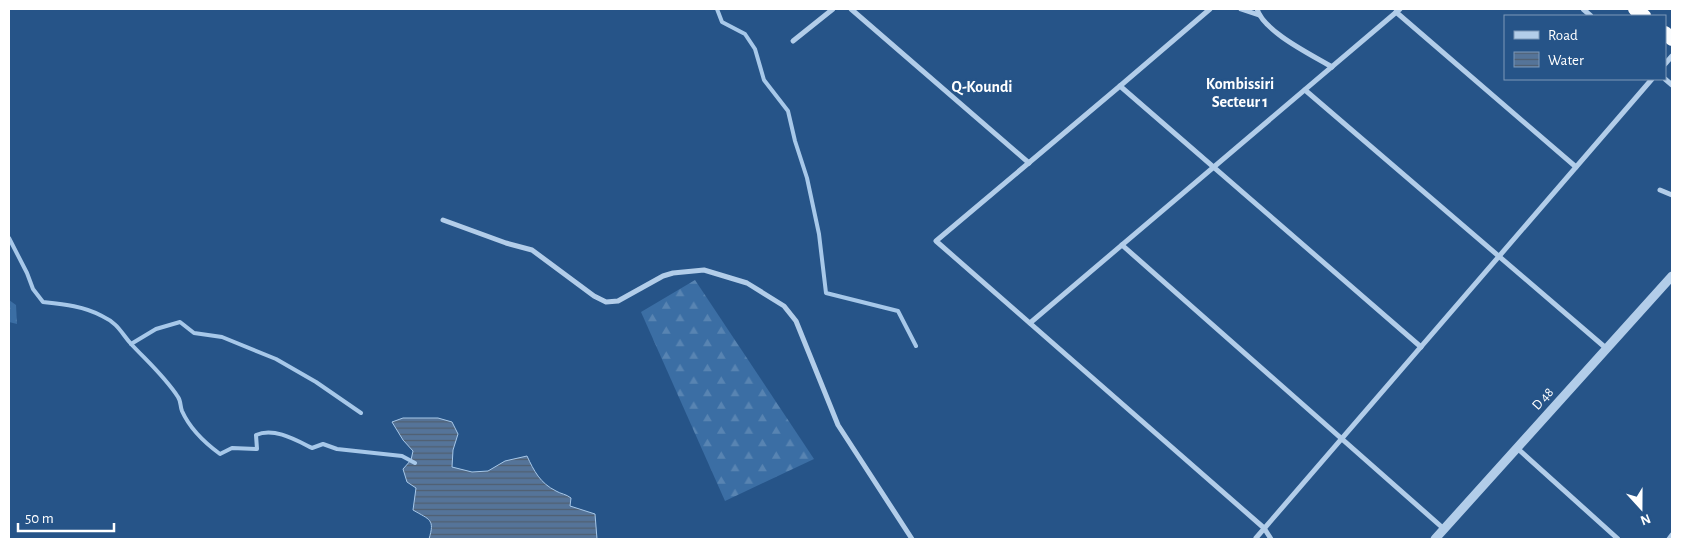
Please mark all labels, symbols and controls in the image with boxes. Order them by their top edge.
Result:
legend [1504,15,1666,80]
text: Road [1548,28,1578,43]
text: Water [1548,53,1584,68]
district label: Kombissiri Secteur 1 [1206,76,1274,110]
district label: Q-Koundi [952,79,1012,96]
street label: D 48 [1530,385,1556,413]
north arrow [1616,483,1666,533]
scale bar [18,500,114,532]
text: 50 m [25,511,54,526]
text: N [1638,511,1652,527]

